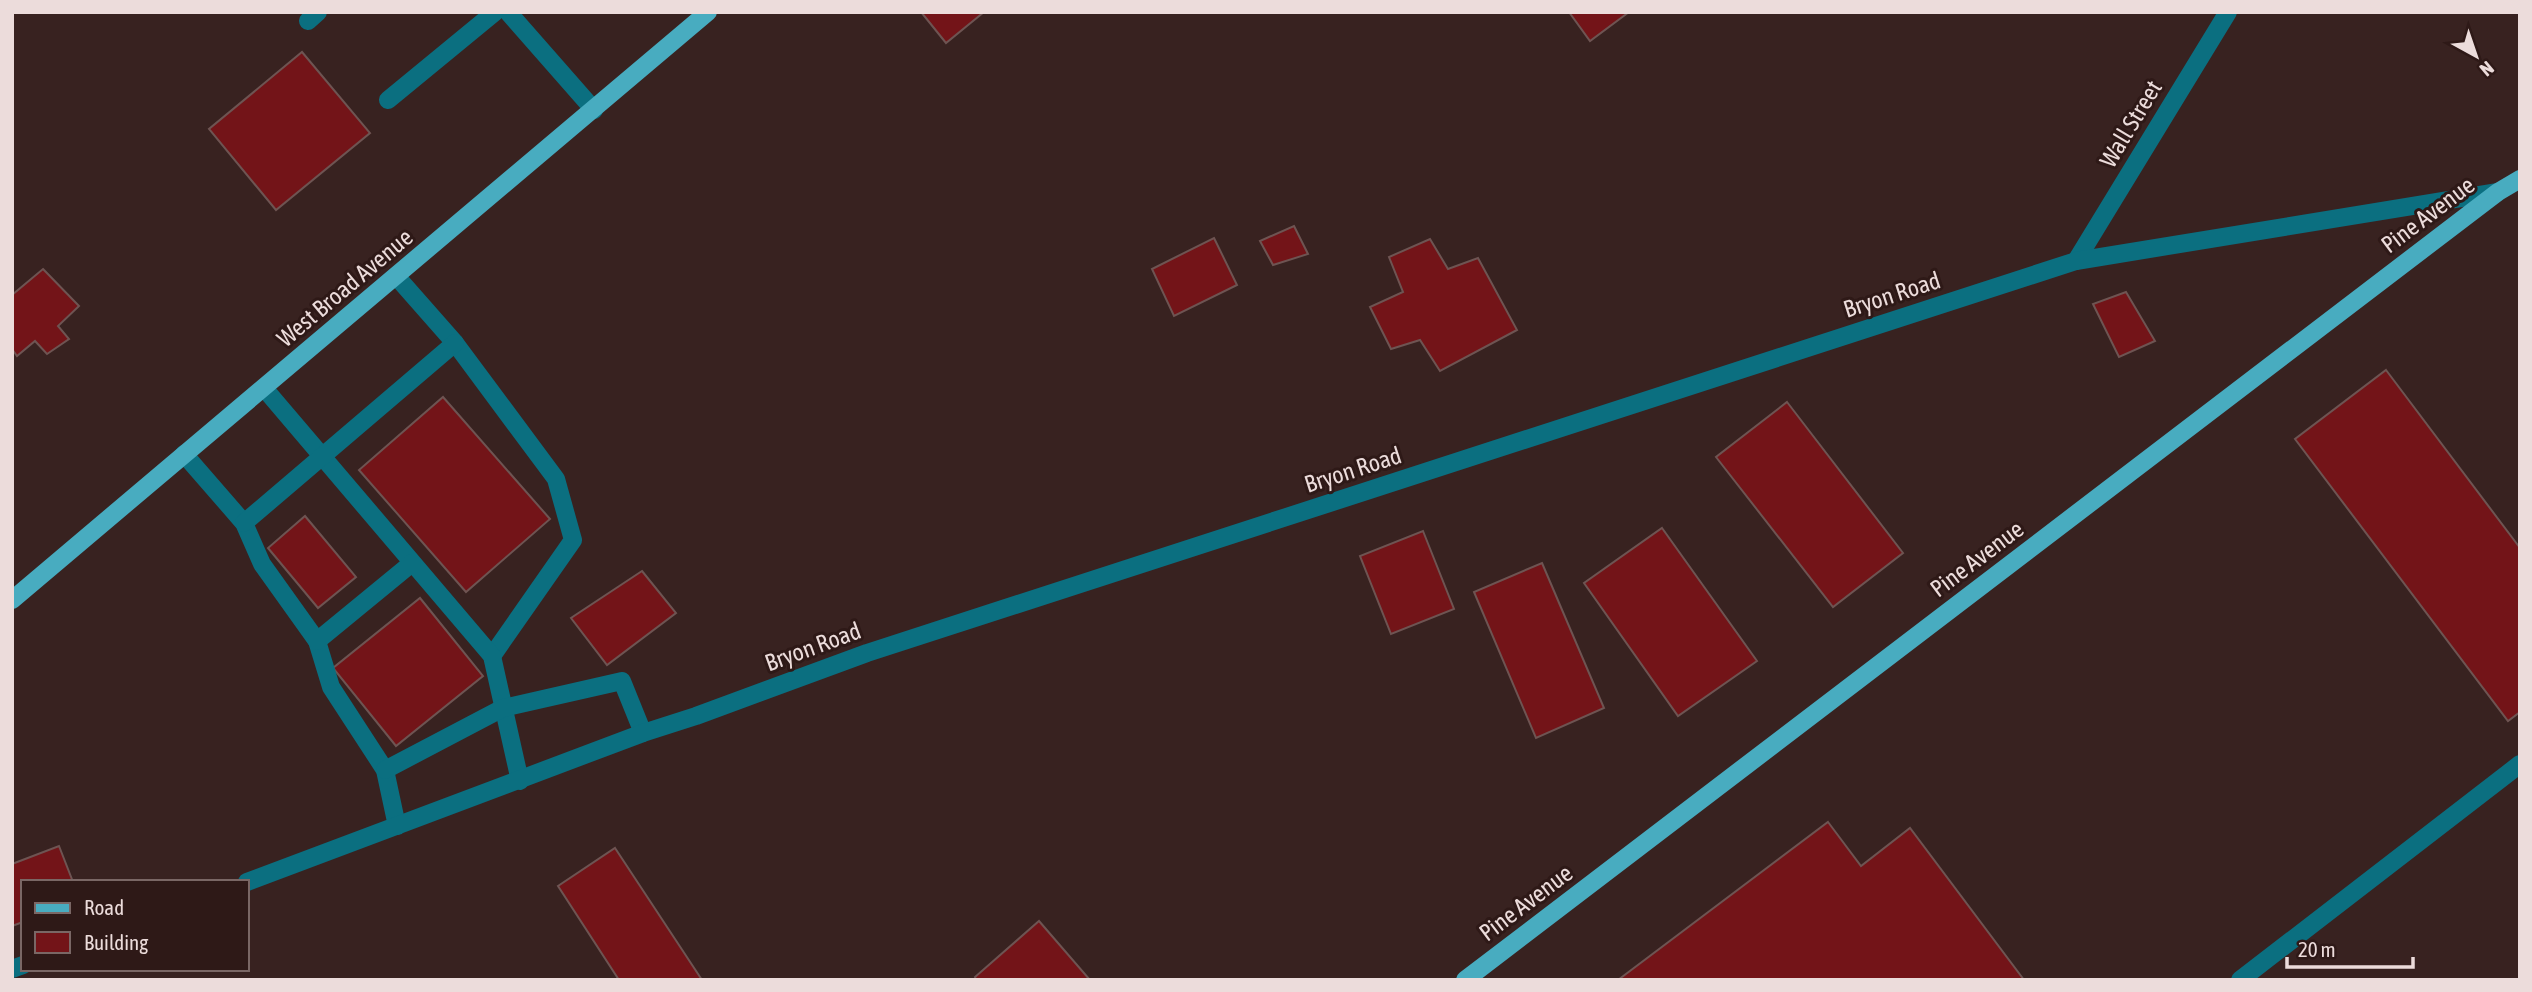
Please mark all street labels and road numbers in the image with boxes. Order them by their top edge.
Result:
street label: Wall Street [2094,75,2167,172]
street label: Pine Avenue [2376,171,2479,258]
street label: West Broad Avenue [272,223,418,352]
street label: Bryon Road [1840,266,1944,323]
street label: Bryon Road [1301,441,1405,498]
street label: Pine Avenue [1925,515,2028,602]
street label: Bryon Road [761,617,864,676]
street label: Pine Avenue [1474,859,1577,946]

